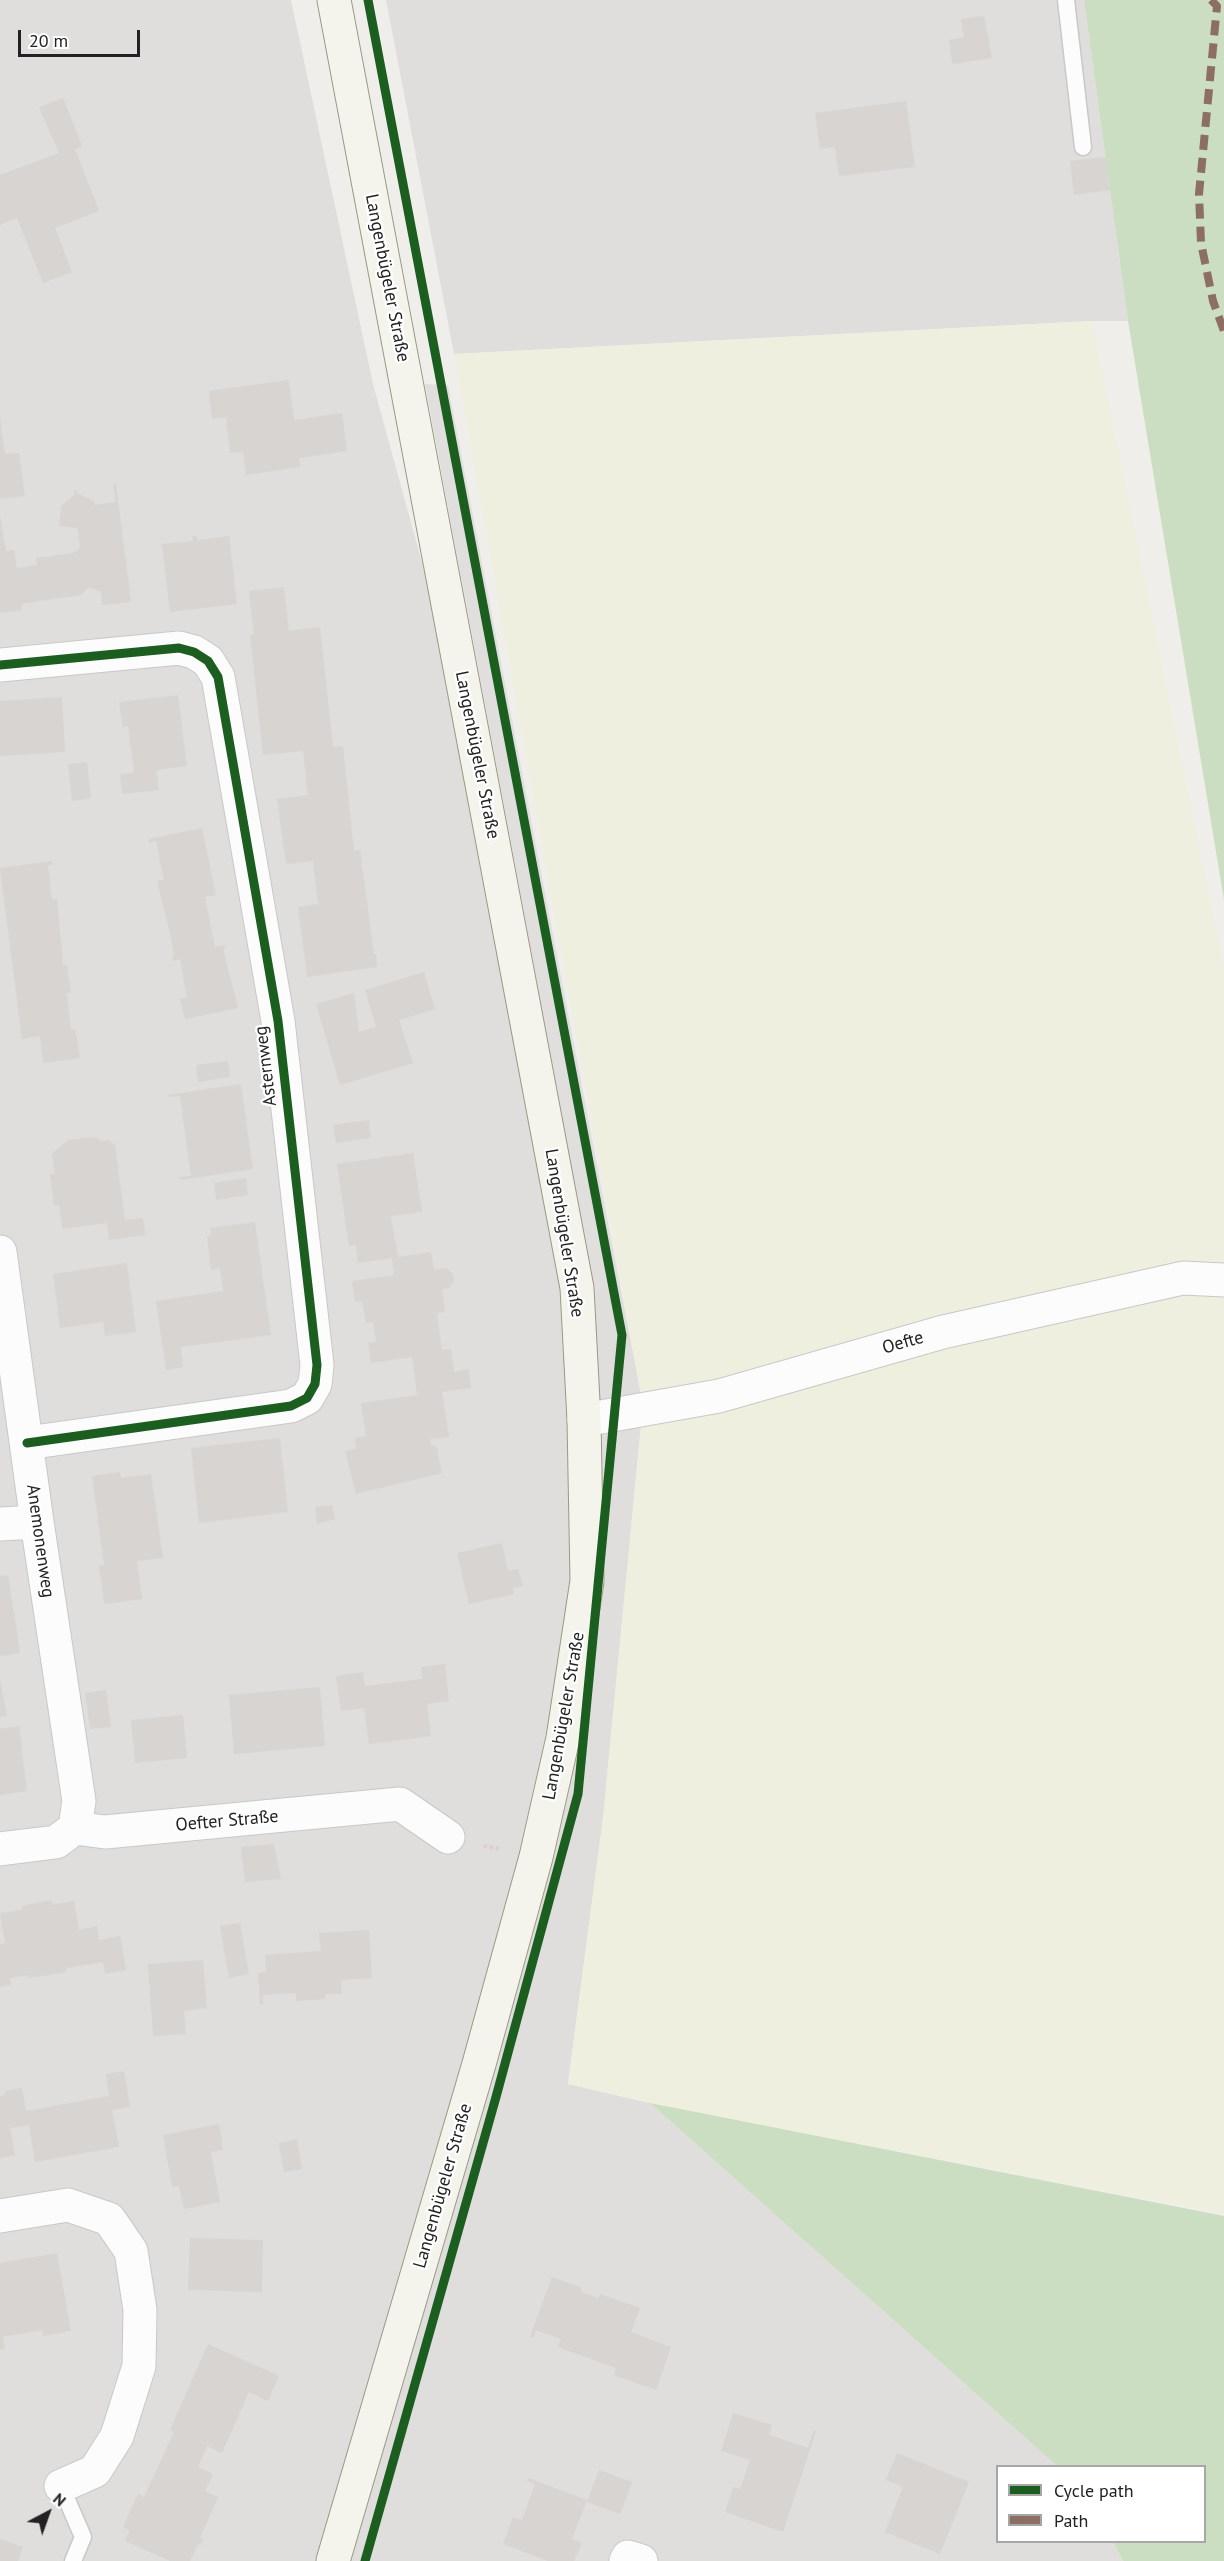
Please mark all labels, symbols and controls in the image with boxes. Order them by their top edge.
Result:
scale bar [21,18,142,56]
text: 20 m [29,29,68,52]
street label: Langenbügeler Straße [360,192,414,364]
street label: Langenbügeler Straße [450,669,504,841]
street label: Asternweg [250,1025,282,1107]
street label: Langenbügeler Straße [540,1147,588,1319]
street label: Oefte [880,1327,926,1359]
street label: Anemonenweg [21,1483,59,1599]
street label: Langenbügeler Straße [539,1630,589,1802]
street label: Oefter Straße [175,1806,279,1836]
street label: Langenbügeler Straße [409,2101,477,2271]
legend [996,2465,1206,2543]
text: Cycle path [1054,2479,1134,2502]
north arrow [18,2483,78,2543]
text: N [49,2488,70,2510]
text: Path [1054,2509,1088,2532]

